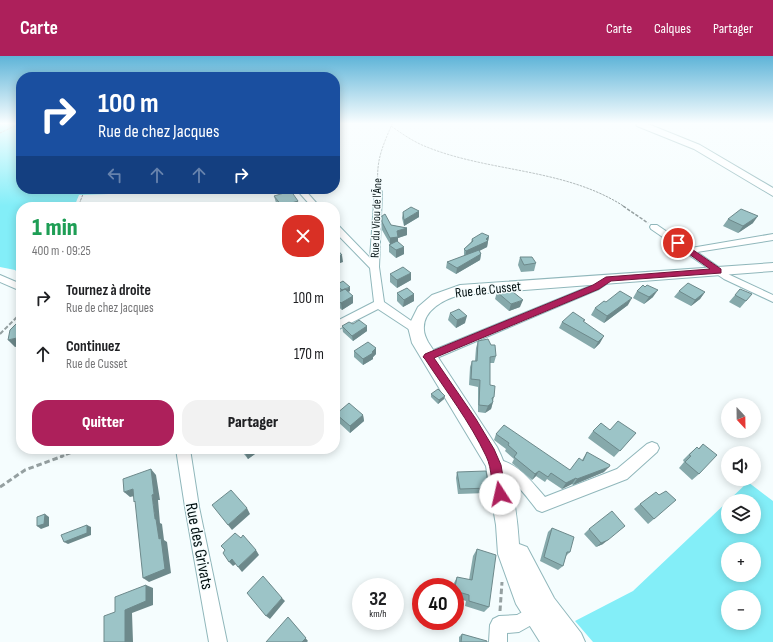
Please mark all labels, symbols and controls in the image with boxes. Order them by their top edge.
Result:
text: Carte [20,17,58,40]
text: Carte [606,20,632,37]
text: Calques [654,20,691,37]
text: Partager [713,20,753,37]
text: 100 m [98,87,159,120]
icon: right [32,88,84,140]
text: Rue de chez Jacques [98,121,219,142]
icon: left [104,164,126,186]
icon: ahead [146,164,168,186]
icon: ahead [188,164,210,186]
icon: right [230,164,252,186]
street label: Rue du Viou de l'Âne [368,178,385,258]
text: 1 min [32,213,78,242]
button: close [282,215,324,257]
pin [661,226,695,260]
icon: arrive [667,232,689,254]
text: 400 m · 09:25 [32,243,91,259]
street label: Rue de Cusset [454,278,522,301]
text: Tournez à droite [66,281,151,300]
icon: right [32,287,54,309]
text: 100 m [293,289,324,308]
text: Rue de chez Jacques [66,300,154,316]
text: Continuez [66,337,120,356]
icon: ahead [32,343,54,365]
text: 170 m [294,345,324,364]
text: Rue de Cusset [66,356,127,372]
north arrow [721,398,761,438]
map controls [721,398,761,630]
button: Quitter [32,400,174,446]
button: Partager [182,400,324,446]
button: sound [721,446,761,486]
position arrow [479,473,521,515]
button: layers [721,494,761,534]
street label: Rue des Grivats [181,501,217,591]
button: + [721,542,761,582]
speed limit sign: 40 [412,578,464,630]
text: 32 [369,587,387,611]
button: − [721,590,761,630]
text: km/h [369,608,387,620]

